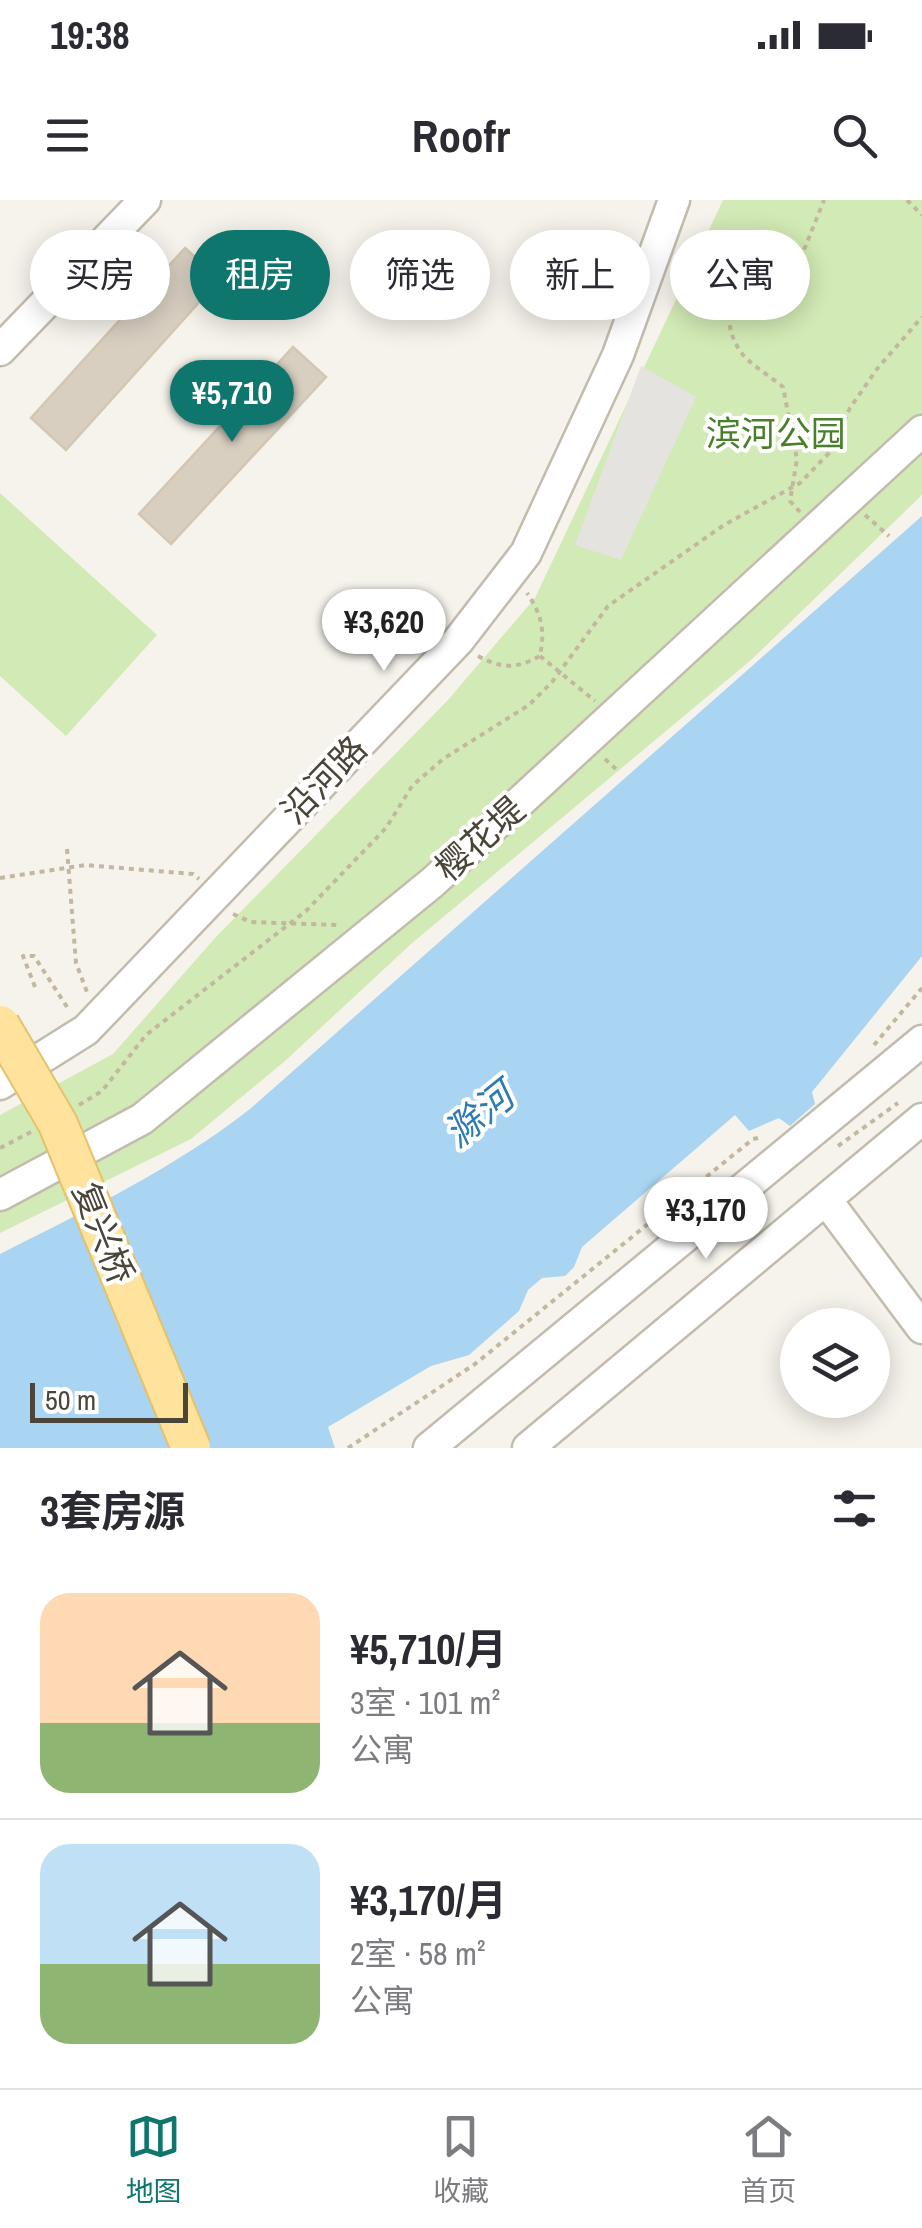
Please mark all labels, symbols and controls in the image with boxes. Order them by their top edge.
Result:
text: 19:38 [50,10,130,61]
text: Roofr [412,105,510,166]
icon: menu [40,108,95,163]
icon: search [827,108,882,163]
chip: 买房 [30,230,170,320]
chip: 租房 [190,230,330,320]
chip: 筛选 [350,230,490,320]
chip: 新上 [510,230,650,320]
chip: 公寓 [670,230,810,320]
pin: ¥5,710 [151,360,313,445]
text: ¥5,710 [192,371,272,414]
park label: 滨河公园 [706,410,846,457]
pin: ¥3,620 [303,589,465,674]
text: ¥3,620 [344,600,424,643]
street label: 沿河路 [270,726,377,834]
street label: 樱花堤 [425,786,534,891]
water label: 滁河 [433,1066,530,1158]
street label: 复兴桥 [62,1175,145,1290]
pin: ¥3,170 [625,1177,787,1262]
text: ¥3,170 [666,1188,746,1231]
map controls [780,1308,890,1418]
button: layers [780,1308,890,1418]
scale bar [30,1378,188,1422]
text: 50 m [45,1381,96,1419]
icon: filters [827,1481,882,1536]
text: 3套房源 [40,1483,185,1539]
text: ¥5,710/月 [350,1621,507,1677]
icon: home [120,1633,240,1753]
text: 3室 · 101 m² [350,1681,500,1724]
text: 公寓 [350,1728,414,1771]
text: ¥3,170/月 [350,1872,507,1928]
icon: home [120,1884,240,2004]
text: 2室 · 58 m² [350,1932,486,1975]
text: 公寓 [350,1979,414,2022]
tab: 地图 [126,2109,182,2210]
tab: 收藏 [433,2109,489,2210]
tab: 首页 [740,2109,796,2210]

